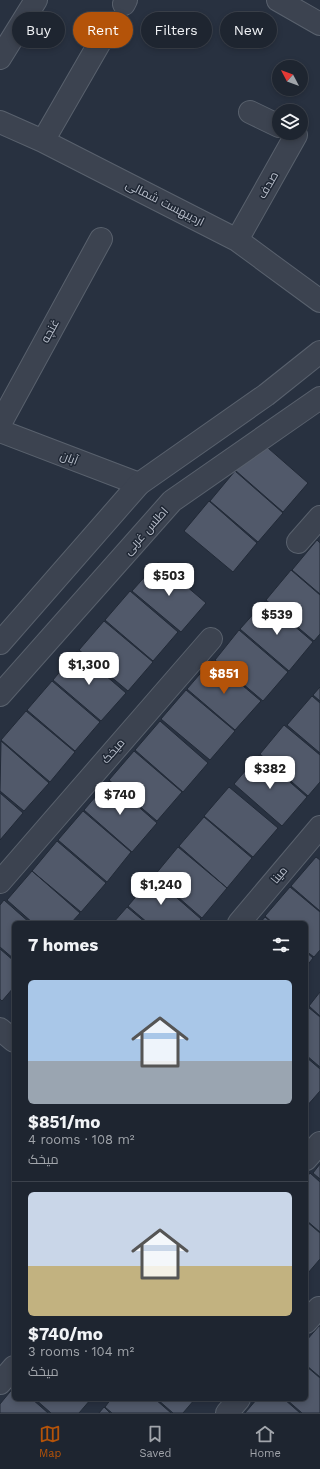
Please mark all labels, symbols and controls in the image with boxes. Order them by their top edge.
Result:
chip: Buy [12,12,65,48]
chip: Rent [73,12,133,48]
chip: Filters [141,12,212,48]
chip: New [220,12,277,48]
north arrow [272,60,308,96]
map controls [272,60,308,140]
button: layers [272,104,308,140]
street label: صدف [255,169,281,201]
street label: اردیبهست شمالی [123,177,207,229]
street label: غنچه [38,317,64,346]
street label: آبان [58,448,81,468]
street label: اطلس غربی [121,504,171,558]
pin: $503 [145,563,193,597]
text: $503 [153,568,185,583]
pin: $539 [253,602,301,636]
text: $539 [261,607,293,622]
pin: $1,300 [56,652,122,686]
text: $1,300 [68,657,110,672]
pin: $851 [200,661,248,695]
text: $851 [209,666,239,681]
street label: میخک [98,736,128,766]
pin: $382 [246,756,294,790]
text: $382 [254,761,286,776]
pin: $740 [96,782,144,816]
text: $740 [104,787,136,802]
street label: مینا [268,863,290,887]
pin: $1,240 [128,872,194,906]
text: $1,240 [140,877,182,892]
icon: filters [270,934,292,956]
text: 7 homes [28,935,98,955]
icon: home [124,1006,196,1078]
text: $851/mo [28,1112,100,1132]
text: 4 rooms · 108 m² [28,1132,135,1147]
text: میخک [28,1152,59,1167]
icon: home [124,1218,196,1290]
text: $740/mo [28,1324,103,1344]
text: 3 rooms · 104 m² [28,1344,134,1359]
text: میخک [28,1364,59,1379]
tab: Map [39,1423,61,1460]
tab: Saved [140,1423,171,1460]
tab: Home [250,1423,281,1460]

